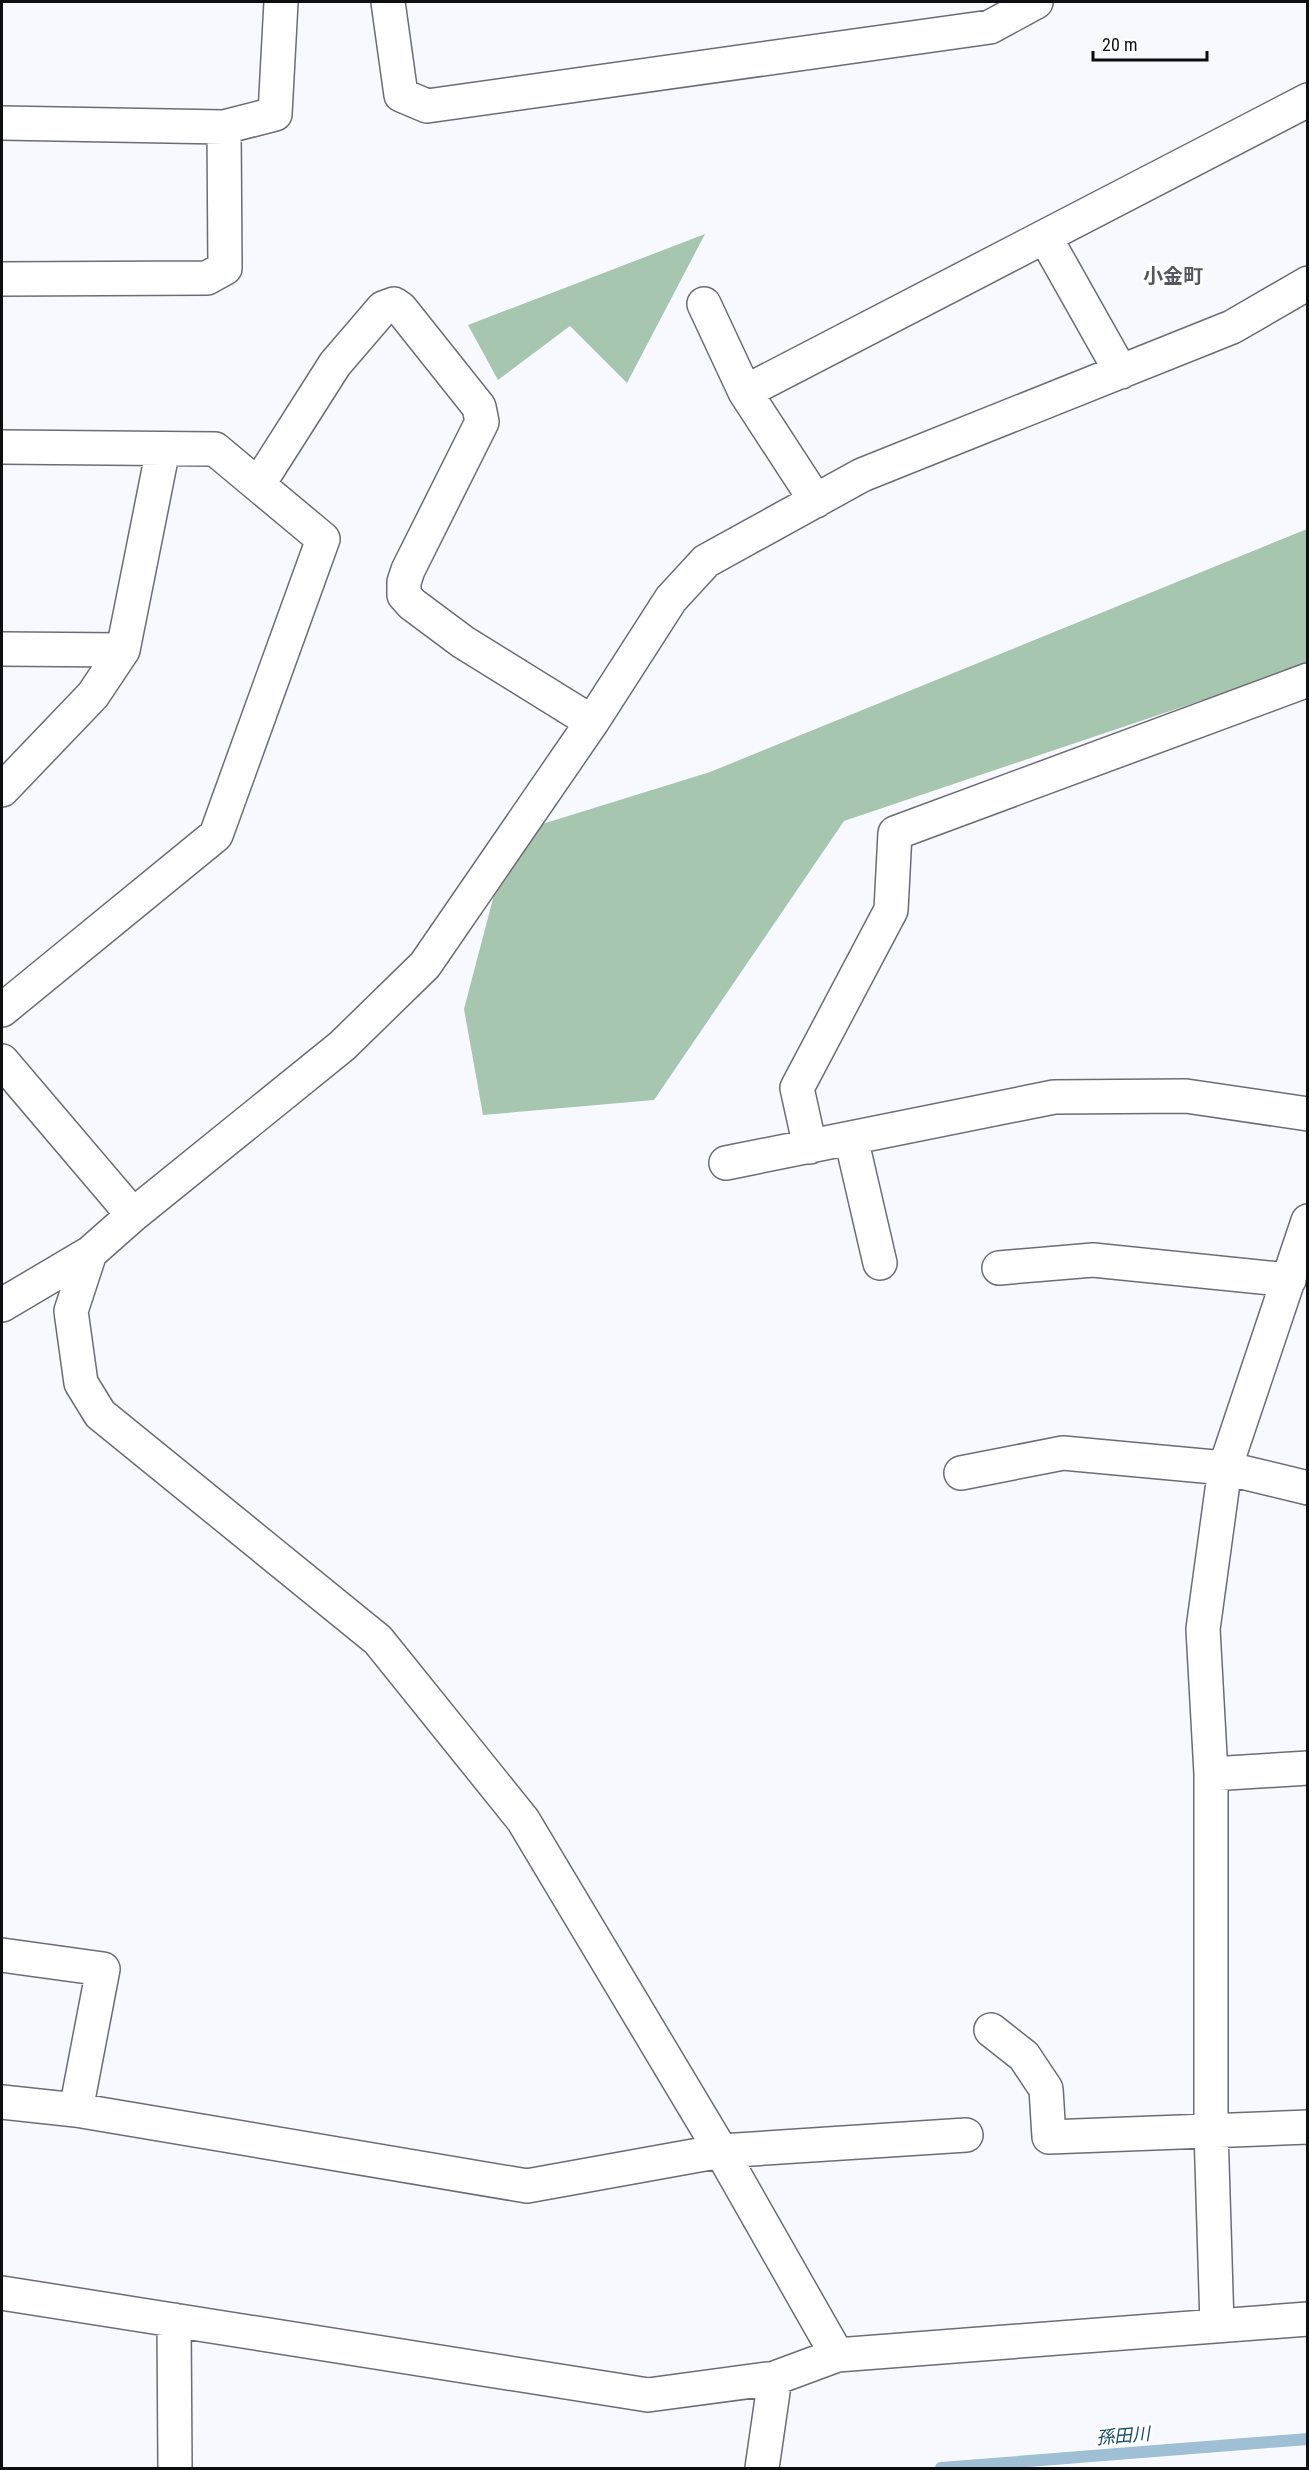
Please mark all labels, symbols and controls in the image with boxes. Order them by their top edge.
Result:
scale bar [1093,24,1207,62]
text: 20 m [1102,34,1137,55]
district label: 小金町 [1143,264,1203,288]
water label: 孫田川 [1095,2423,1153,2448]

